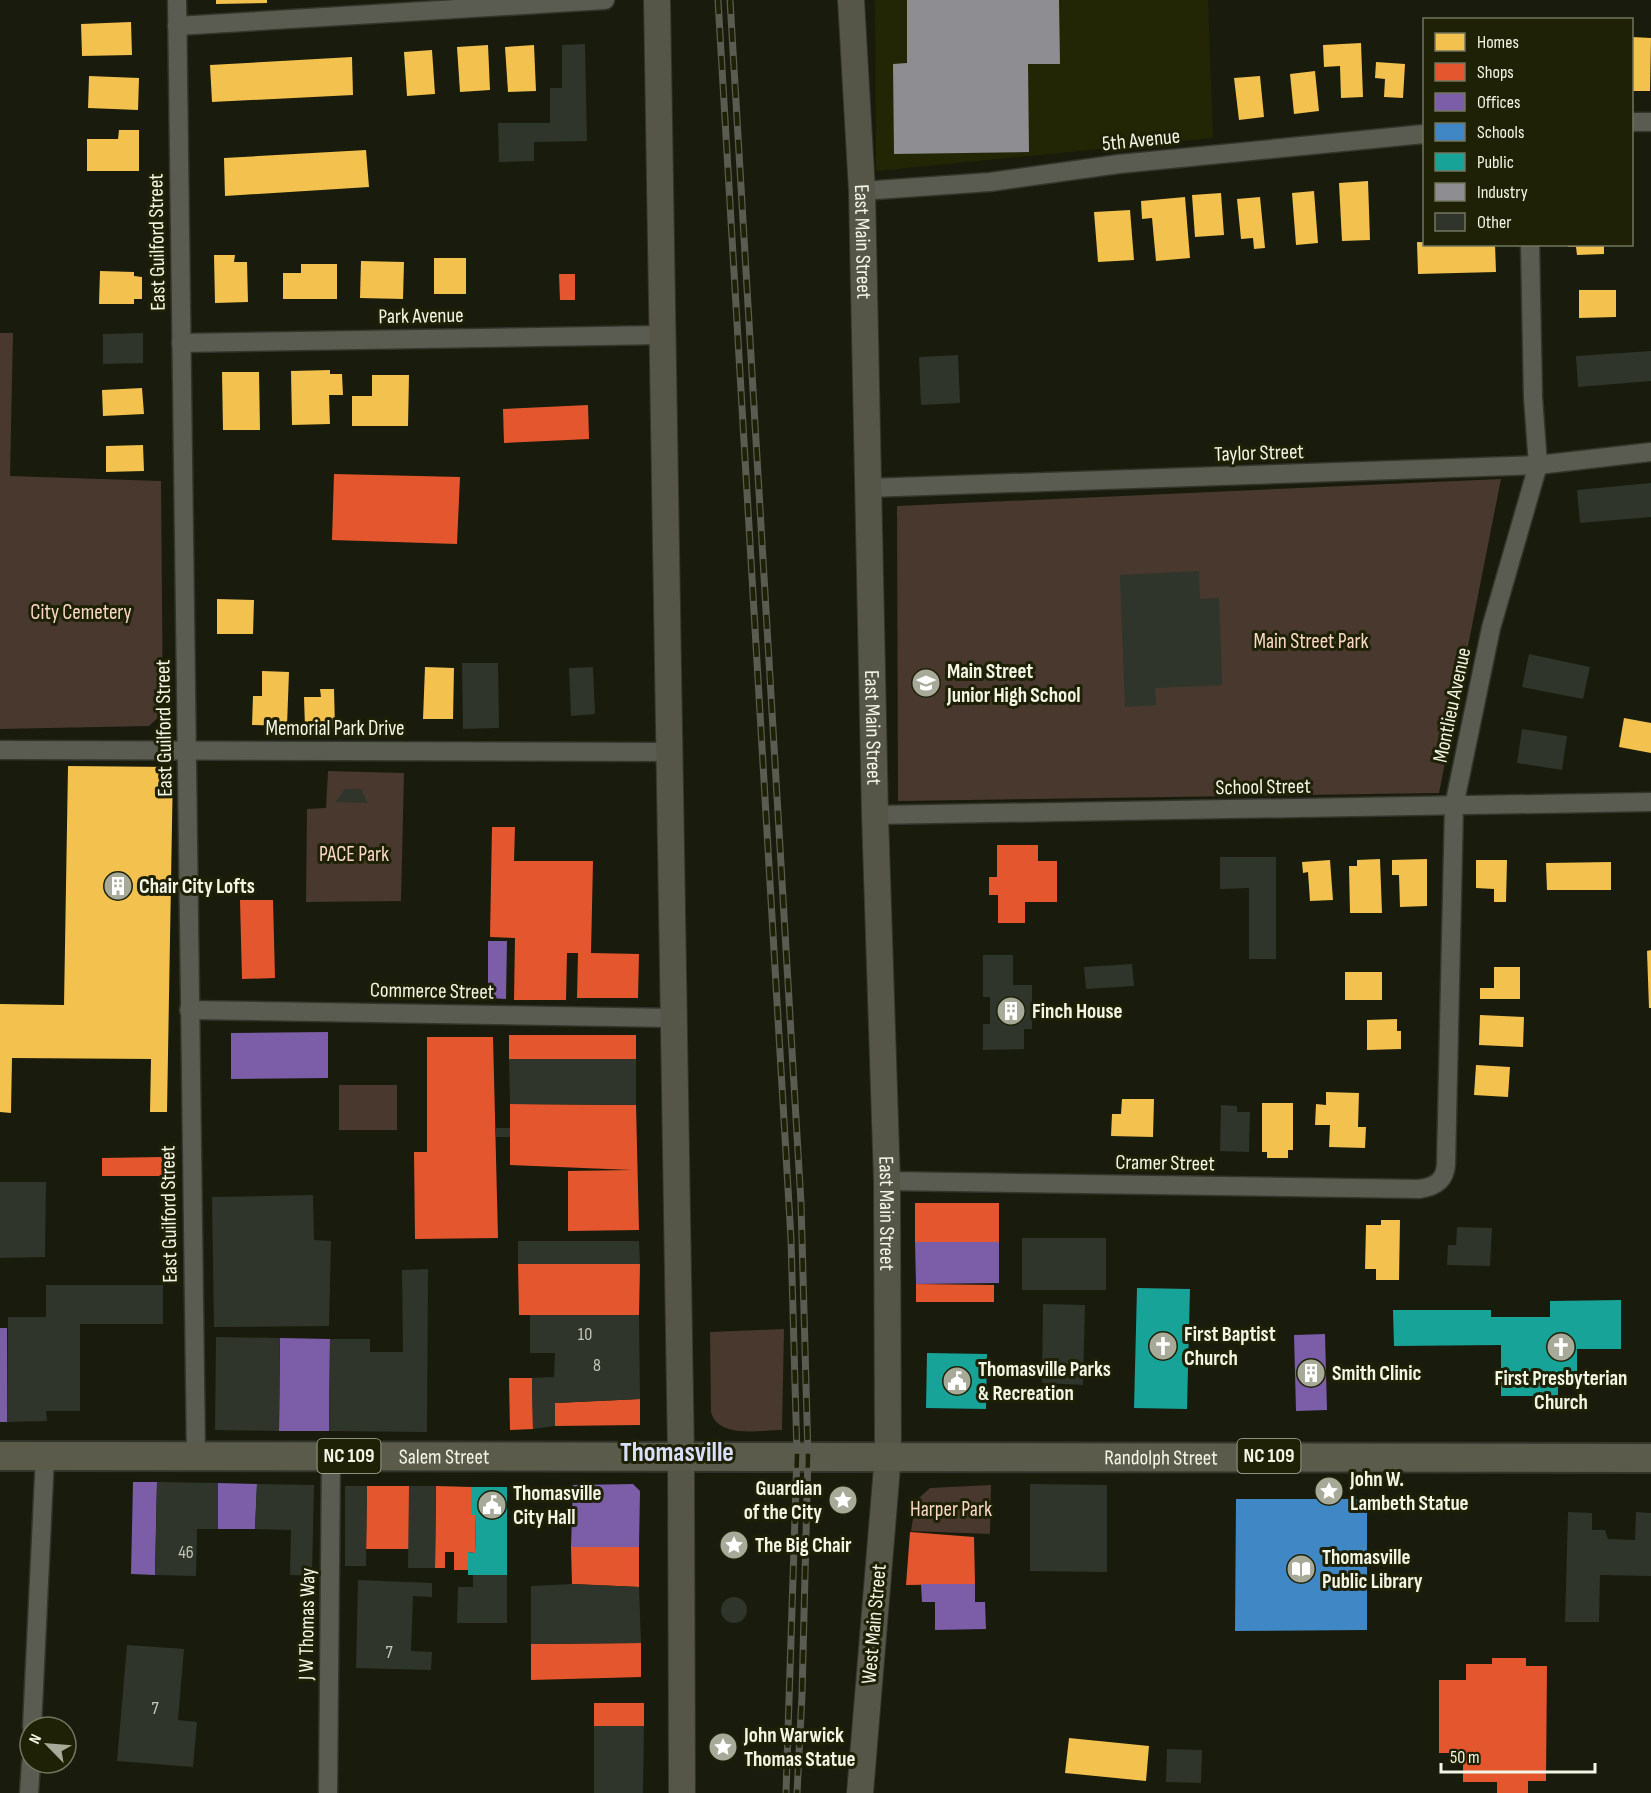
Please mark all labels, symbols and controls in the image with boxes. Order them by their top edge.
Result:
legend [1423,18,1633,246]
text: Homes [1477,32,1519,53]
text: Shops [1477,62,1514,83]
text: Offices [1477,92,1520,113]
text: Schools [1477,122,1524,143]
street label: 5th Avenue [1101,123,1181,157]
text: Public [1477,152,1514,173]
street label: East Guilford Street [143,173,171,311]
text: Industry [1477,182,1528,203]
street label: East Main Street [849,184,877,299]
text: Other [1477,212,1511,233]
street label: Park Avenue [378,303,464,329]
street label: Taylor Street [1214,439,1304,467]
park label: City Cemetery [30,600,132,625]
park label: Main Street Park [1253,629,1369,654]
street label: Montlieu Avenue [1428,645,1476,765]
street label: East Guilford Street [150,659,178,797]
place label: Main Street Junior High School [946,659,1081,708]
school or university icon: Main Street Junior High School [910,667,942,699]
street label: East Main Street [859,670,887,785]
street label: Memorial Park Drive [265,716,405,741]
street label: School Street [1215,774,1311,800]
park label: PACE Park [319,842,389,867]
building icon: Chair City Lofts [102,870,134,902]
place label: Chair City Lofts [139,874,255,899]
street label: Commerce Street [370,977,494,1005]
building icon: Finch House [995,995,1027,1027]
place label: Finch House [1032,999,1122,1024]
street label: East Guilford Street [155,1145,183,1283]
street label: Cramer Street [1115,1150,1215,1176]
street label: East Main Street [874,1155,900,1271]
place label: First Baptist Church [1184,1322,1276,1371]
house number: 10 [578,1324,592,1345]
church icon: First Baptist Church [1147,1330,1179,1362]
church icon: First Presbyterian Church [1545,1331,1577,1363]
house number: 8 [593,1355,601,1376]
place label: Thomasville Parks & Recreation [978,1357,1111,1406]
building icon: Smith Clinic [1295,1357,1327,1389]
place label: Smith Clinic [1332,1361,1421,1386]
public building icon: Thomasville Parks & Recreation [941,1365,973,1397]
place label: First Presbyterian Church [1495,1366,1627,1415]
district label: Thomasville [620,1437,734,1469]
road number: NC 109 [318,1439,380,1473]
road number: NC 109 [1238,1439,1300,1473]
street label: Salem Street [399,1444,489,1469]
street label: Randolph Street [1104,1445,1218,1470]
place label: John W. Lambeth Statue [1349,1467,1469,1516]
place icon: John W. Lambeth Statue [1313,1475,1345,1507]
place label: Guardian of the City [744,1476,822,1525]
place label: Thomasville City Hall [513,1481,602,1530]
place icon: Guardian of the City [827,1484,859,1516]
public building icon: Thomasville City Hall [476,1489,508,1521]
park label: Harper Park [910,1497,992,1522]
place icon: The Big Chair [718,1529,750,1561]
place label: The Big Chair [755,1533,852,1558]
house number: 46 [178,1542,194,1563]
place label: Thomasville Public Library [1322,1545,1423,1594]
library icon: Thomasville Public Library [1285,1553,1317,1585]
street label: West Main Street [856,1563,892,1685]
street label: J W Thomas Way [294,1568,320,1681]
house number: 7 [385,1642,393,1663]
house number: 7 [151,1698,159,1719]
north arrow [18,1715,78,1775]
place label: John Warwick Thomas Statue [743,1723,855,1772]
text: N [25,1731,46,1747]
place icon: John Warwick Thomas Statue [707,1731,739,1763]
scale bar [1441,1736,1596,1774]
text: 50 m [1450,1747,1480,1768]

